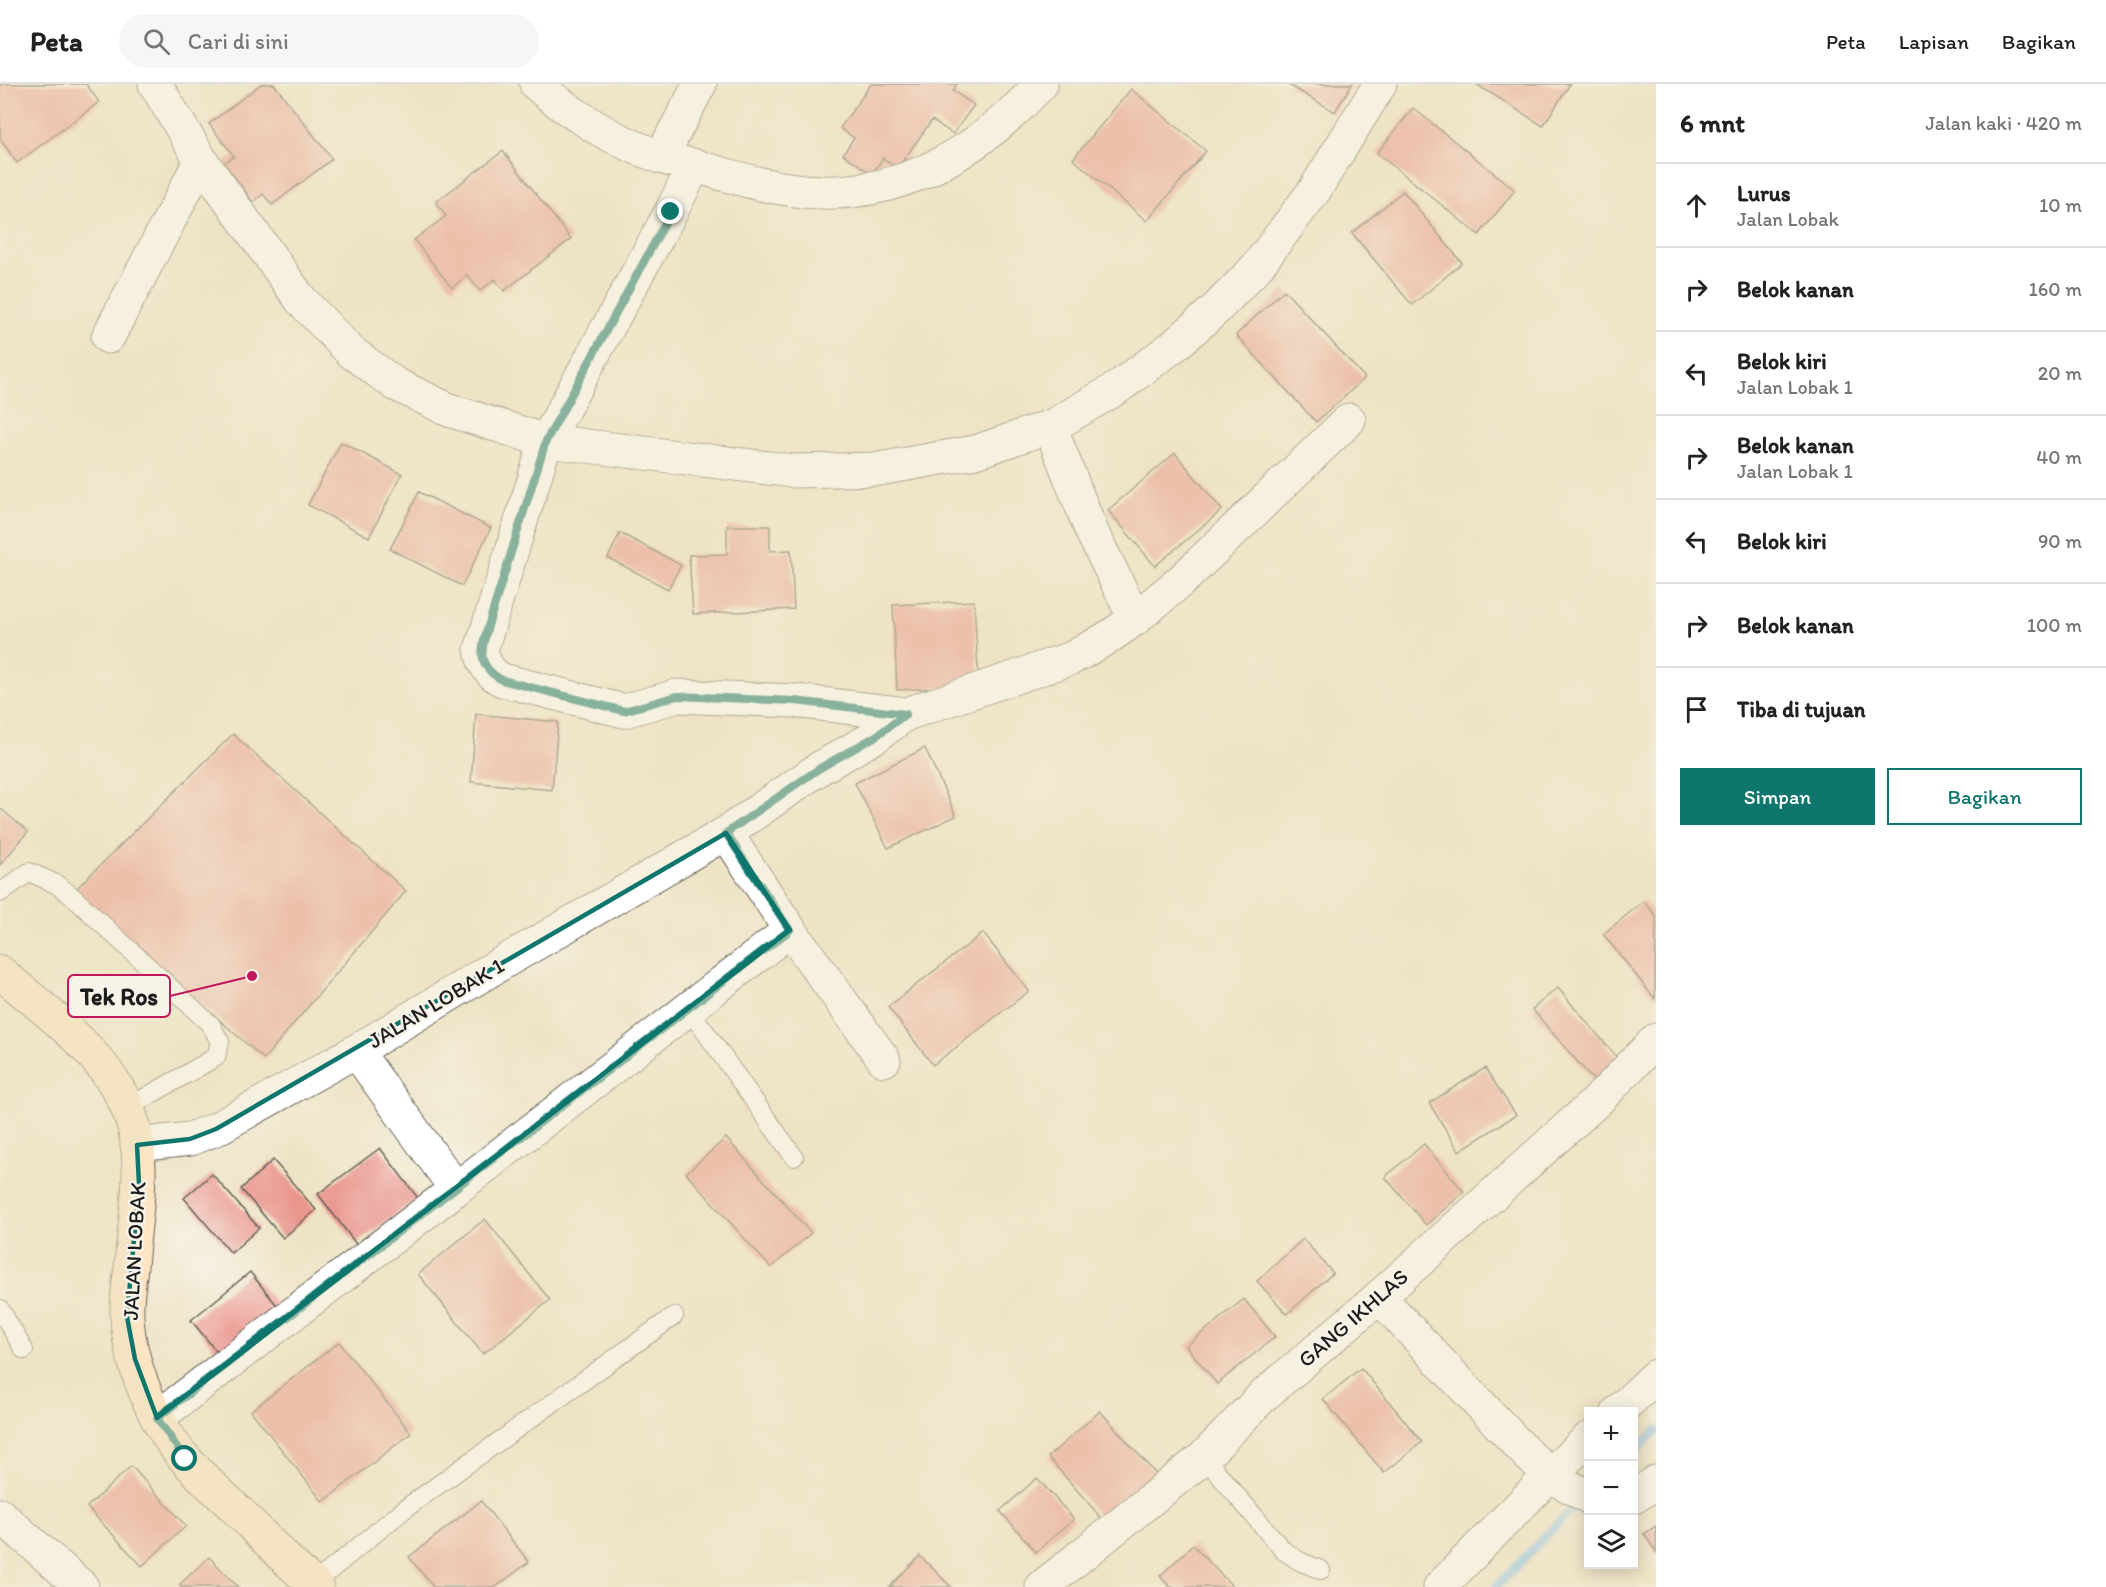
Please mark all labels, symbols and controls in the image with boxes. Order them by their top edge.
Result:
search box [119,14,539,68]
text: Peta [30,24,83,58]
icon: search [140,25,173,58]
text: Cari di sini [188,28,289,55]
text: Peta [1826,29,1866,54]
text: Lapisan [1899,29,1969,54]
text: Bagikan [2002,29,2076,54]
text: 6 mnt [1680,107,1745,139]
text: Jalan kaki · 420 m [1925,111,2082,135]
text: Lurus [1737,180,1791,207]
icon: ahead [1680,189,1713,222]
text: 10 m [2039,193,2082,217]
route end [657,198,683,224]
text: Jalan Lobak [1737,207,1839,231]
icon: right [1680,273,1713,306]
text: Belok kanan [1737,276,1854,303]
text: 160 m [2029,277,2082,301]
text: Belok kiri [1737,348,1827,375]
icon: left [1680,357,1713,390]
text: 20 m [2038,361,2082,385]
text: Jalan Lobak 1 [1737,375,1853,399]
text: Belok kanan [1737,432,1854,459]
icon: right [1680,441,1713,474]
text: 40 m [2036,445,2082,469]
text: Jalan Lobak 1 [1737,459,1853,483]
icon: left [1680,525,1713,558]
text: Belok kiri [1737,528,1827,555]
text: 90 m [2038,529,2082,553]
icon: right [1680,609,1713,642]
text: Belok kanan [1737,612,1854,639]
text: 100 m [2027,613,2082,637]
icon: arrive [1680,693,1713,726]
text: Tiba di tujuan [1737,696,1866,723]
button: Simpan [1680,768,1875,825]
button: Bagikan [1887,768,2082,825]
street label: JALAN LOBAK 1 [363,952,509,1054]
callout: Tek Ros [68,975,170,1017]
text: Tek Ros [79,982,158,1011]
street label: JALAN LOBAK [117,1181,151,1321]
street label: GANG IKHLAS [1293,1263,1413,1373]
map controls [1584,1407,1638,1569]
button: + [1584,1407,1638,1461]
route start [171,1445,197,1471]
button: − [1584,1461,1638,1515]
button: layers [1584,1515,1638,1569]

